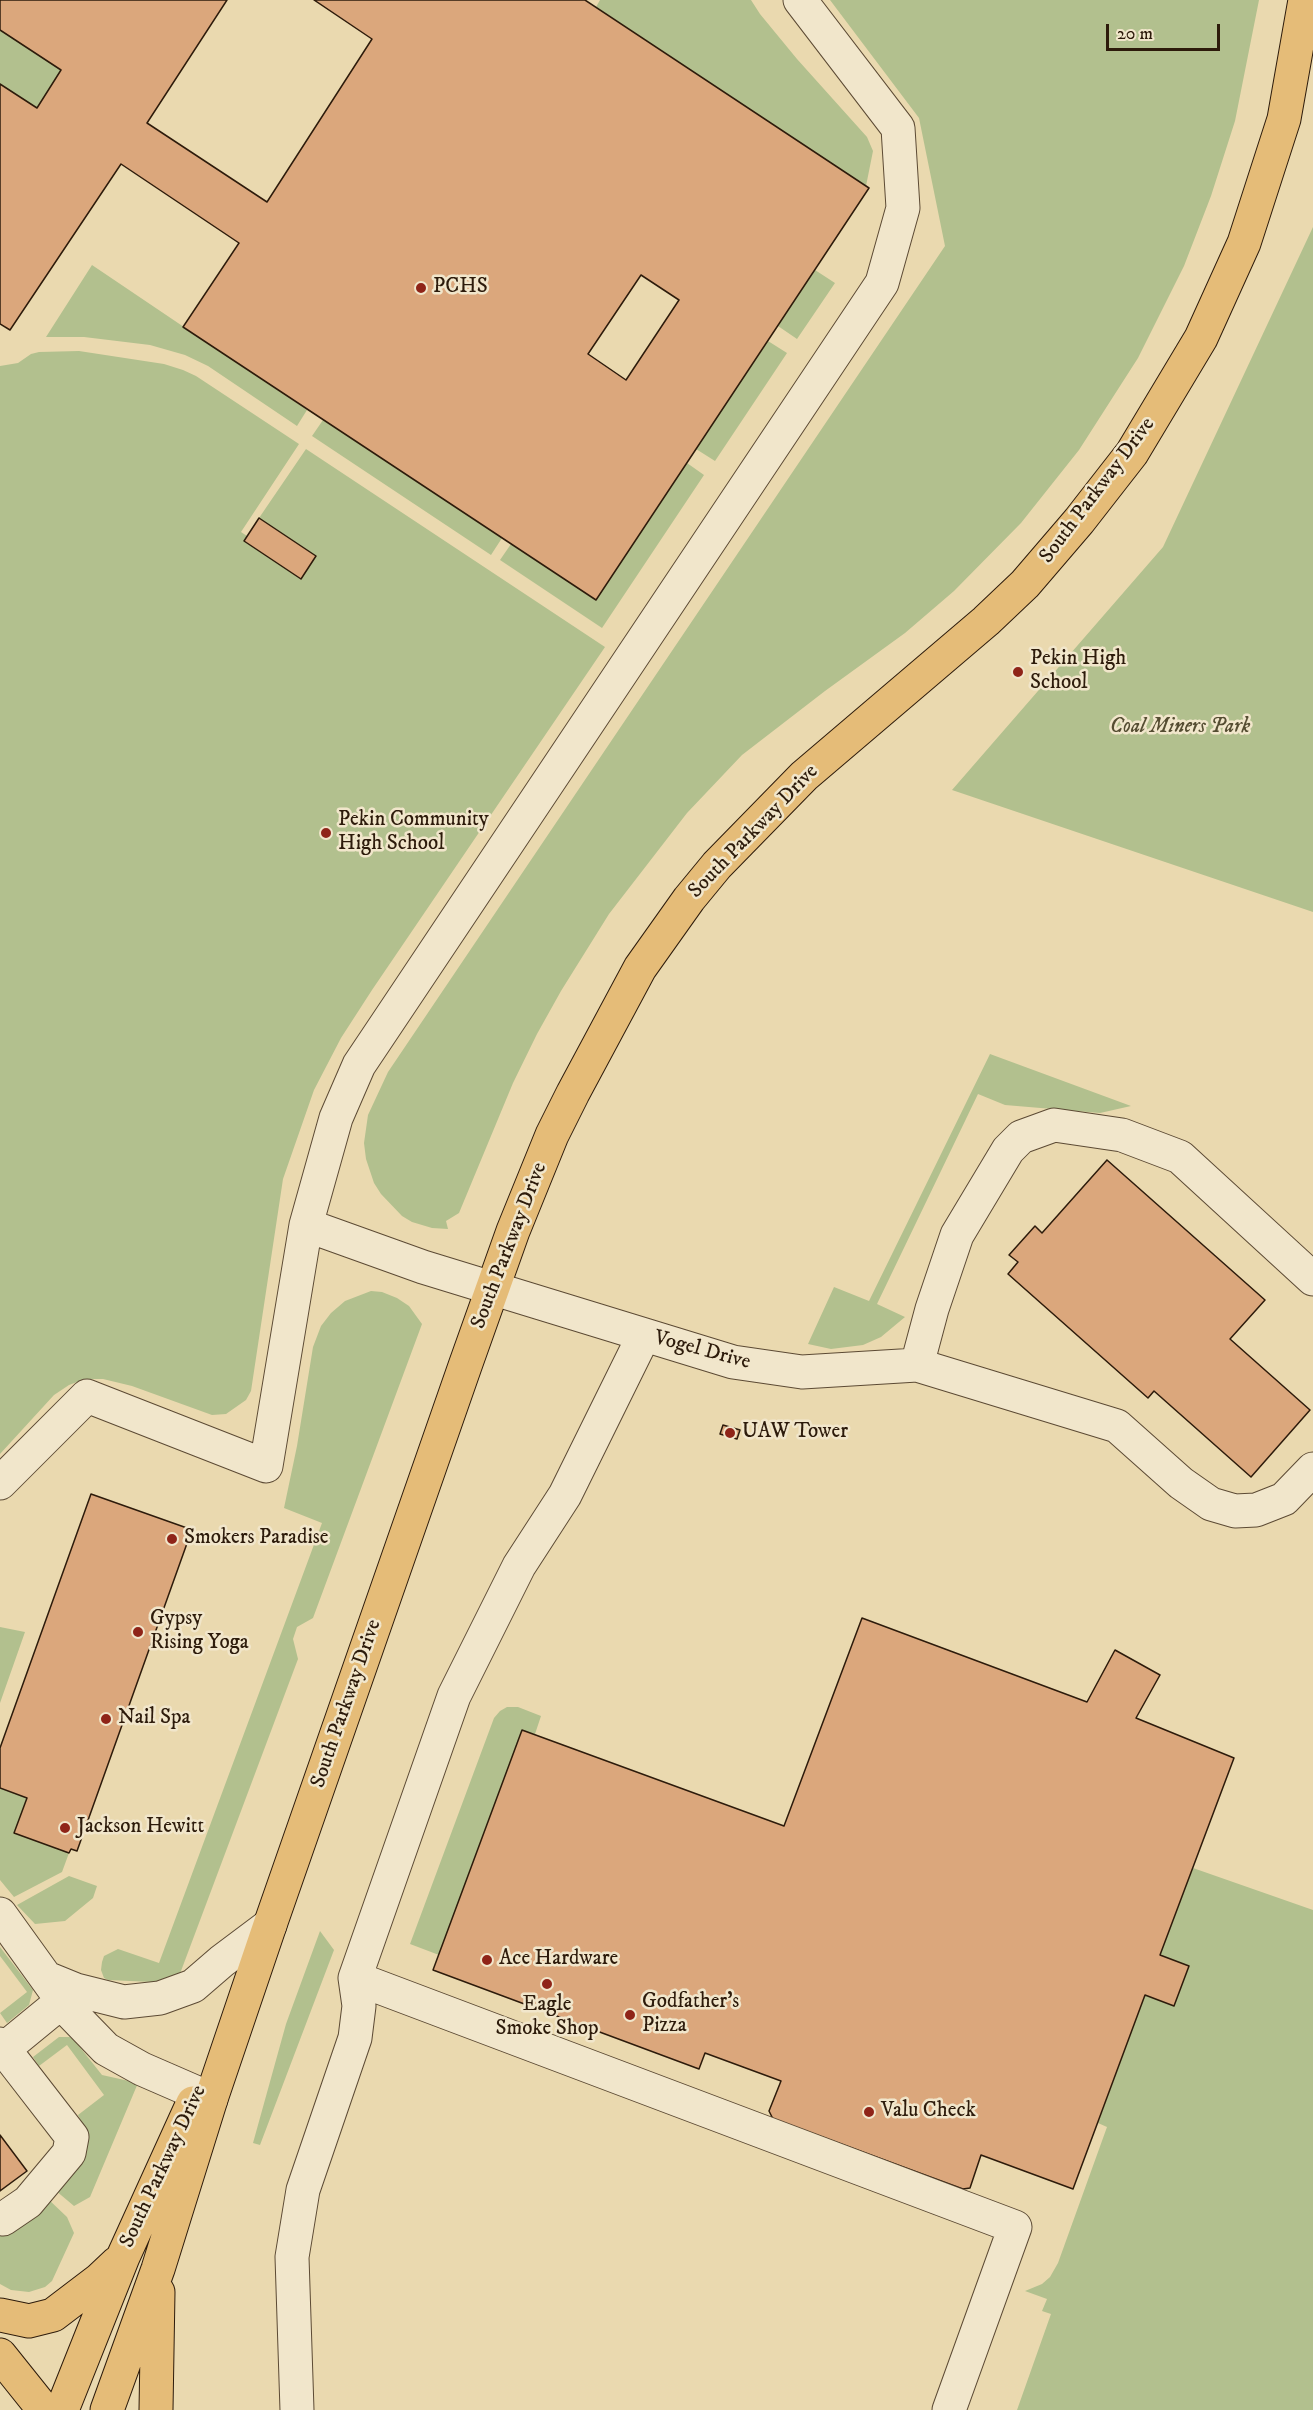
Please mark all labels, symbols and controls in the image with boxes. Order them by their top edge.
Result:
scale bar [1109,12,1223,50]
text: 20 m [1117,23,1153,45]
place label: PCHS [433,275,488,301]
marker: PCHS [414,281,428,295]
street label: South Parkway Drive [1035,413,1161,569]
place label: Pekin High School [1030,647,1126,697]
marker: Pekin High School [1011,665,1025,679]
park label: Coal Miners Park [1110,715,1250,741]
street label: South Parkway Drive [684,760,824,904]
place label: Pekin Community High School [338,808,489,858]
marker: Pekin Community High School [319,826,333,840]
street label: South Parkway Drive [467,1159,553,1333]
street label: Vogel Drive [651,1326,753,1376]
place label: UAW Tower [742,1420,848,1446]
marker: UAW Tower [723,1426,737,1440]
place label: Smokers Paradise [184,1526,329,1552]
marker: Smokers Paradise [165,1532,179,1546]
place label: Gypsy Rising Yoga [150,1607,249,1657]
street label: South Parkway Drive [306,1617,388,1791]
marker: Gypsy Rising Yoga [131,1625,145,1639]
place label: Nail Spa [118,1706,190,1732]
marker: Nail Spa [99,1712,113,1726]
place label: Jackson Hewitt [77,1815,204,1841]
marker: Jackson Hewitt [58,1821,72,1835]
place label: Ace Hardware [499,1947,618,1973]
marker: Ace Hardware [480,1953,494,1967]
marker: Eagle Smoke Shop [540,1977,554,1991]
place label: Godfather's Pizza [642,1990,739,2040]
place label: Eagle Smoke Shop [496,1993,598,2043]
marker: Godfather's Pizza [623,2008,637,2022]
street label: South Parkway Drive [115,2082,213,2252]
place label: Valu Check [881,2099,976,2125]
marker: Valu Check [862,2105,876,2119]

